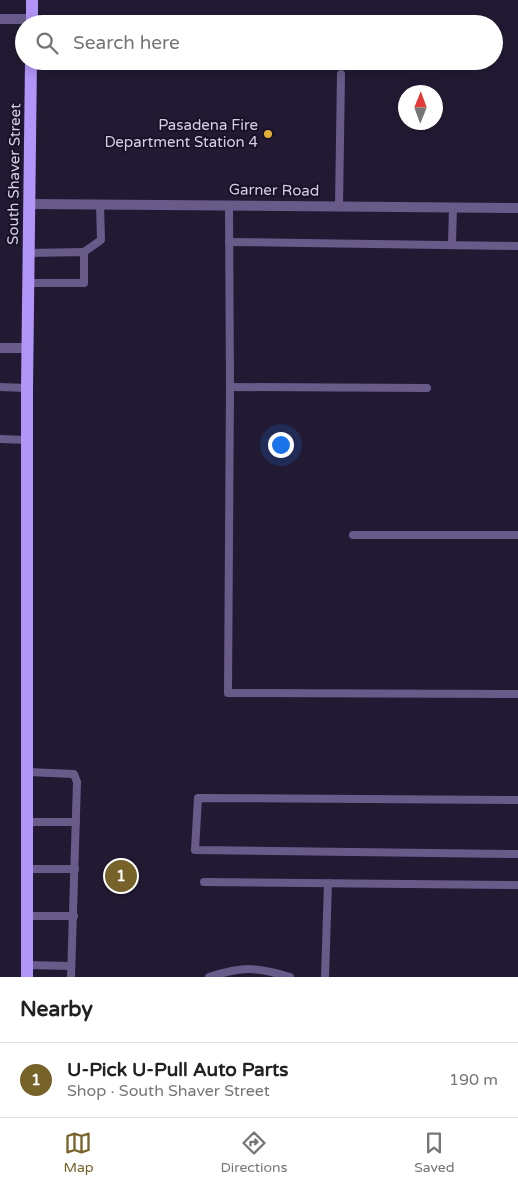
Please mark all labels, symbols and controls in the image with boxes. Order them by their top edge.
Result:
search box [15,15,503,70]
icon: search [33,29,61,57]
text: Search here [73,32,180,54]
north arrow [398,85,443,130]
street label: South Shaver Street [4,103,24,245]
place label: Pasadena Fire Department Station 4 [104,116,258,151]
marker: Pasadena Fire Department Station 4 [262,128,274,140]
street label: Garner Road [229,180,319,200]
your location [268,432,294,458]
pin: 1 [105,857,137,895]
text: Nearby [20,997,93,1022]
text: U-Pick U-Pull Auto Parts [67,1059,288,1081]
text: 1 [31,1070,41,1090]
text: 190 m [449,1070,498,1090]
text: Shop · South Shaver Street [67,1081,270,1101]
tab: Map [63,1129,94,1176]
tab: Directions [220,1129,287,1176]
tab: Saved [414,1129,455,1176]

